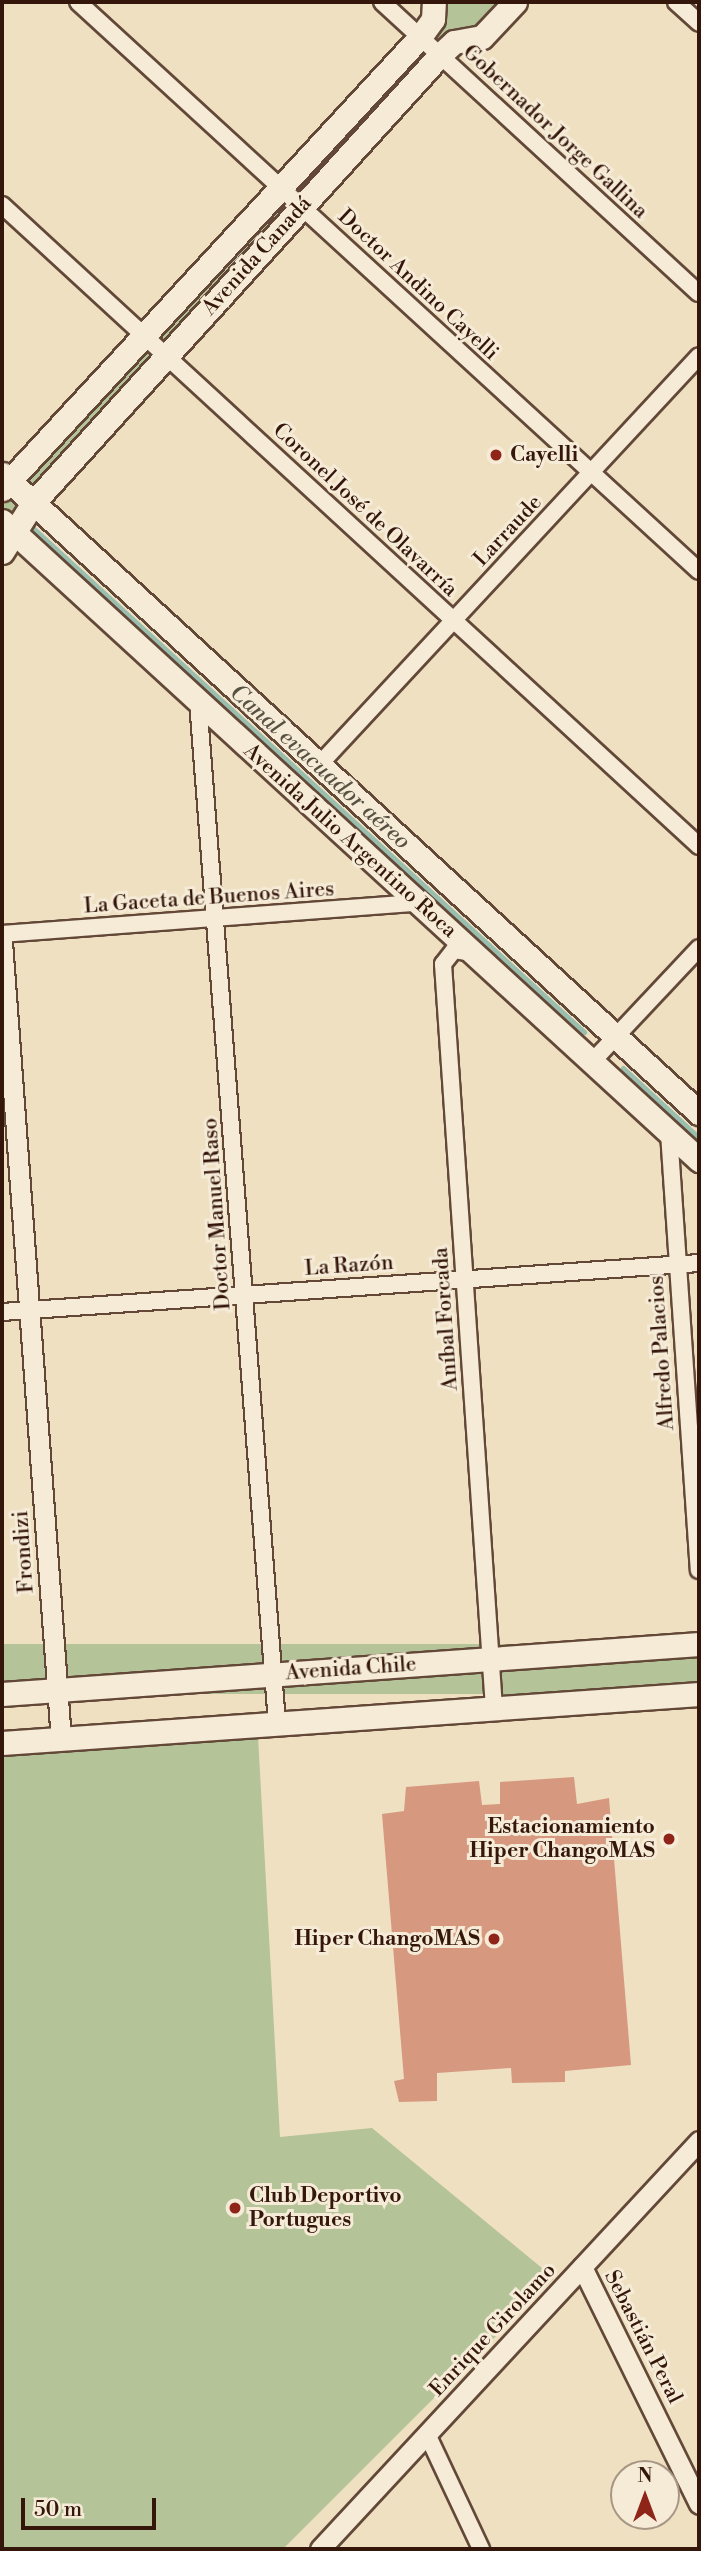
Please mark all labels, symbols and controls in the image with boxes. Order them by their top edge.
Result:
street label: Gobernador Jorge Gallina [457,40,653,224]
street label: Avenida Canadá [197,191,317,321]
street label: Doctor Andino Cayelli [333,204,503,366]
street label: Coronel José de Olavarría [268,418,462,602]
place label: Cayelli [510,442,578,468]
marker: Cayelli [488,447,504,463]
street label: Larraude [469,490,547,572]
water label: Canal evacuador aéreo [224,679,416,855]
street label: Avenida Julio Argentino Roca [238,739,462,943]
street label: La Gaceta de Buenos Aires [83,877,335,919]
street label: Doctor Manuel Raso [198,1117,236,1311]
street label: Aníbal Forcada [428,1246,464,1392]
street label: La Razón [304,1250,394,1282]
street label: Alfredo Palacios [644,1275,680,1431]
street label: Frondizi [9,1510,39,1594]
street label: Avenida Chile [285,1652,417,1686]
place label: Estacionamiento Hiper ChangoMAS [470,1814,655,1864]
marker: Estacionamiento Hiper ChangoMAS [661,1831,677,1847]
place label: Hiper ChangoMAS [295,1926,480,1952]
marker: Hiper ChangoMAS [486,1931,502,1947]
place label: Club Deportivo Portugues [249,2183,402,2233]
marker: Club Deportivo Portugues [227,2200,243,2216]
street label: Enrique Girolamo [425,2258,561,2402]
street label: Sebastián Peral [599,2266,687,2408]
north arrow [610,2460,680,2530]
text: N [637,2464,653,2488]
scale bar [24,2484,159,2528]
text: 50 m [34,2497,82,2523]

